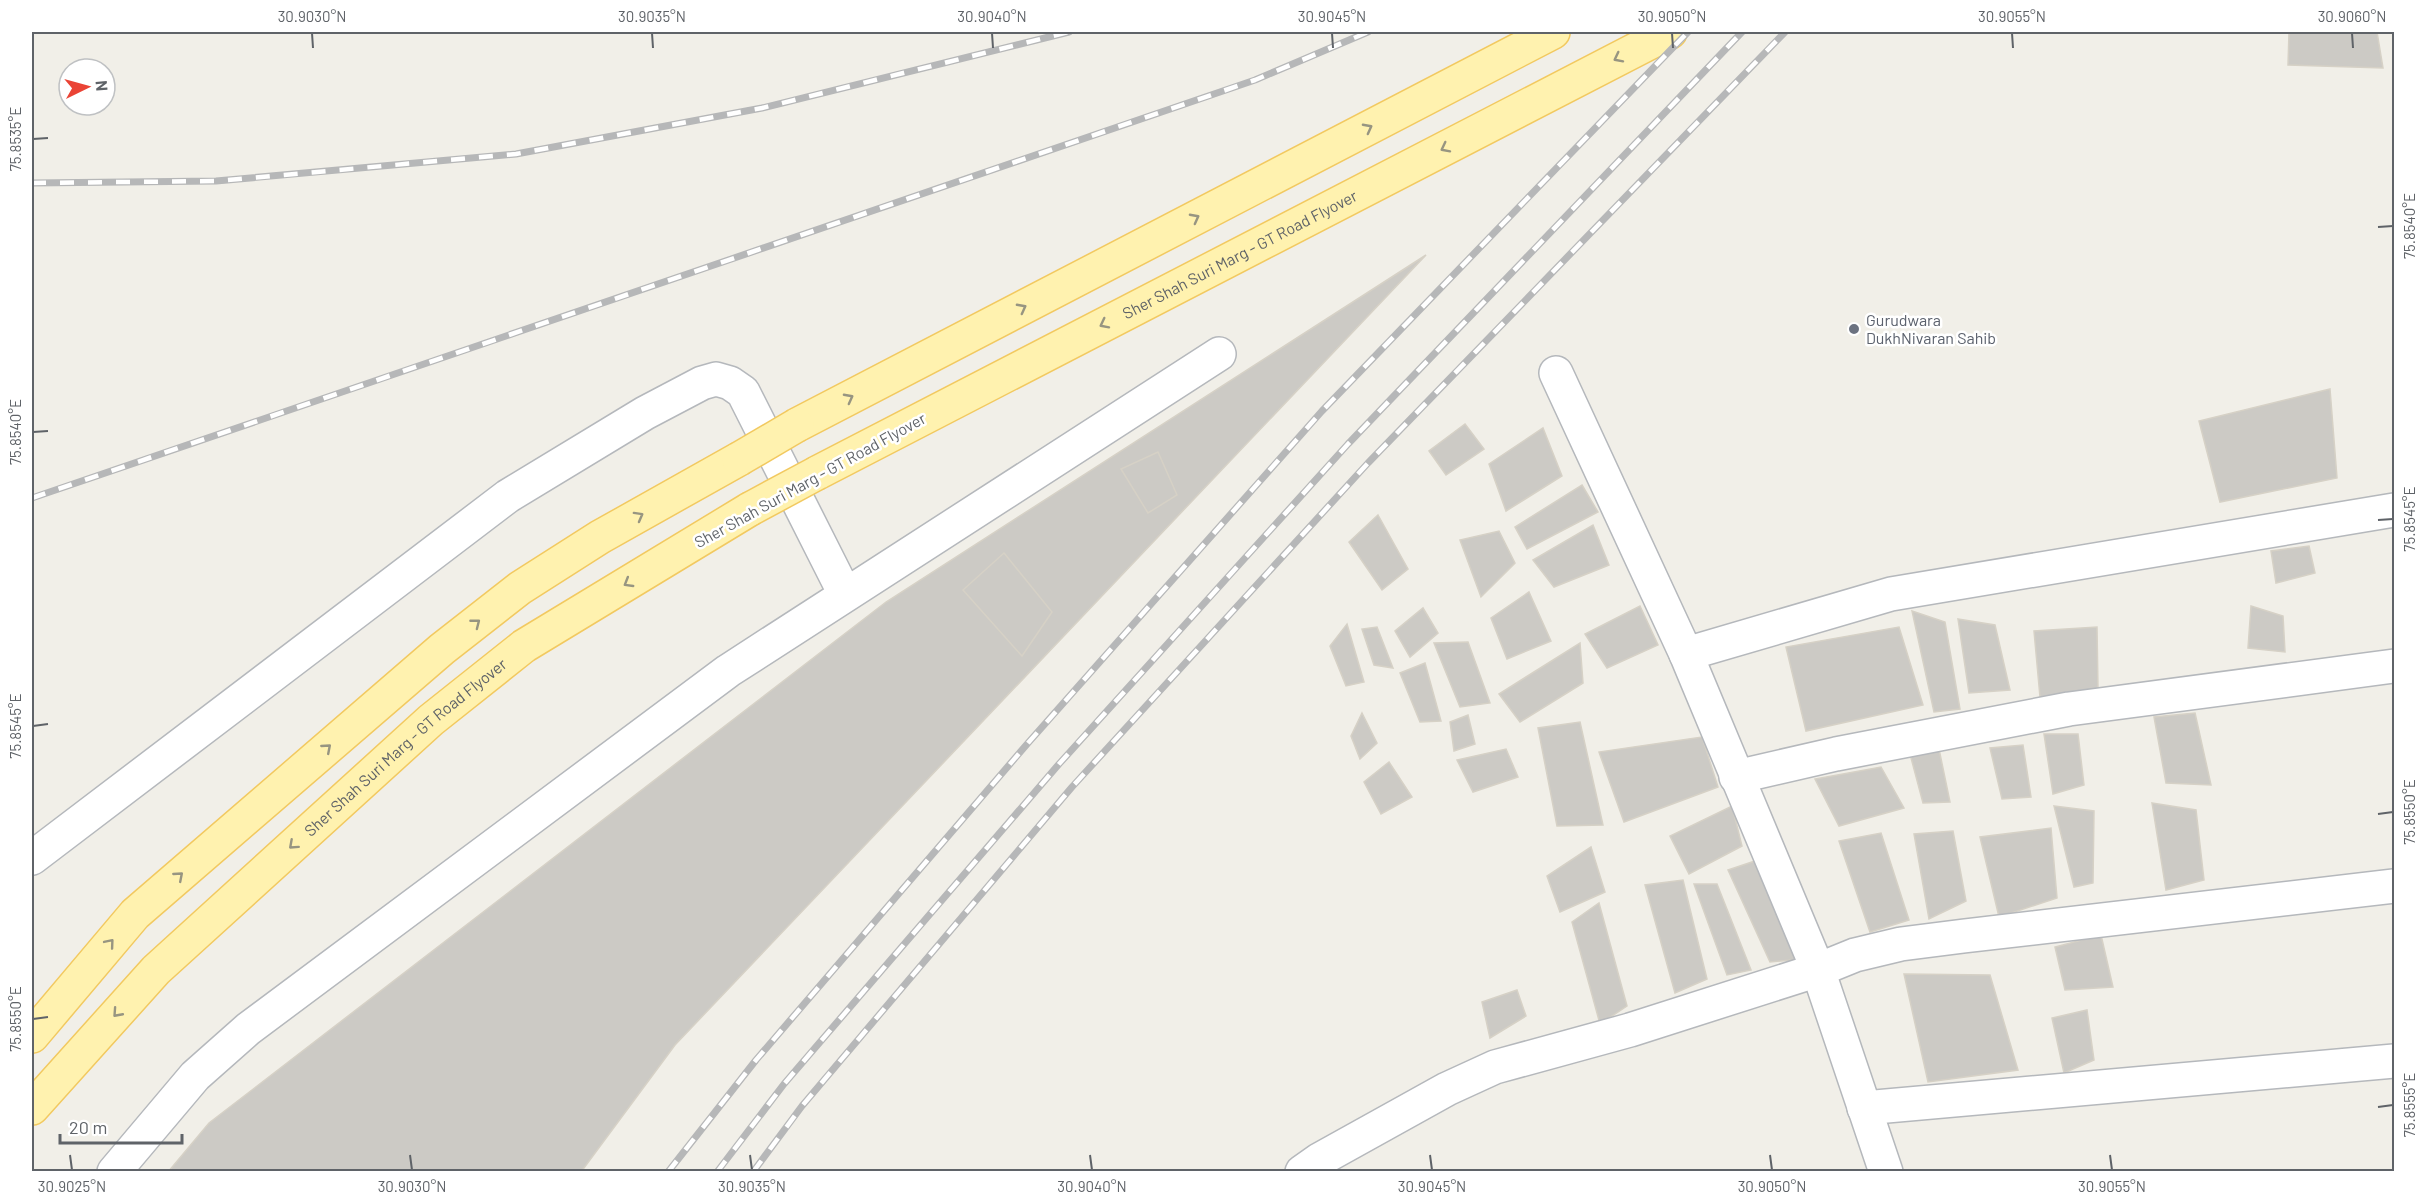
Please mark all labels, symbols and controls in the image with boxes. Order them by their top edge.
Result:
text: 30.9030°N [278,7,346,25]
text: 30.9035°N [618,7,686,25]
text: 30.9040°N [957,7,1027,25]
text: 30.9045°N [1298,7,1366,25]
text: 30.9050°N [1638,7,1706,25]
text: 30.9055°N [1978,7,2046,25]
text: 30.9060°N [2318,7,2386,25]
one-way arrow [1614,51,1625,63]
north arrow [57,57,117,117]
text: N [93,80,112,92]
text: 75.8535°E [6,107,24,171]
one-way arrow [1362,124,1372,135]
one-way arrow [1441,141,1451,152]
street label: Sher Shah Suri Marg - GT Road Flyover [1119,185,1360,322]
text: 75.8540°E [2400,193,2418,259]
one-way arrow [1189,214,1199,225]
one-way arrow [1016,304,1026,315]
place label: Gurudwara DukhNivaran Sahib [1866,310,1996,347]
one-way arrow [1099,317,1110,329]
marker: Gurudwara DukhNivaran Sahib [1847,322,1861,336]
one-way arrow [843,394,853,405]
text: 75.8540°E [6,399,24,465]
street label: Sher Shah Suri Marg - GT Road Flyover [691,408,929,551]
text: 75.8545°E [2400,486,2418,552]
one-way arrow [632,511,643,523]
one-way arrow [624,576,634,588]
one-way arrow [469,619,480,630]
street label: Sher Shah Suri Marg - GT Road Flyover [300,654,510,840]
text: 75.8545°E [6,693,24,759]
one-way arrow [320,744,331,755]
text: 75.8550°E [2400,779,2418,845]
one-way arrow [290,838,300,849]
one-way arrow [172,872,183,883]
one-way arrow [103,939,114,950]
text: 75.8550°E [6,986,24,1052]
one-way arrow [113,1006,124,1017]
text: 75.8555°E [2400,1073,2418,1137]
scale bar [60,1107,182,1145]
text: 20 m [69,1116,107,1138]
text: 30.9025°N [38,1177,106,1195]
text: 30.9030°N [378,1177,446,1195]
text: 30.9035°N [718,1177,786,1195]
text: 30.9040°N [1057,1177,1127,1195]
text: 30.9045°N [1398,1177,1466,1195]
text: 30.9050°N [1738,1177,1806,1195]
text: 30.9055°N [2078,1177,2146,1195]

